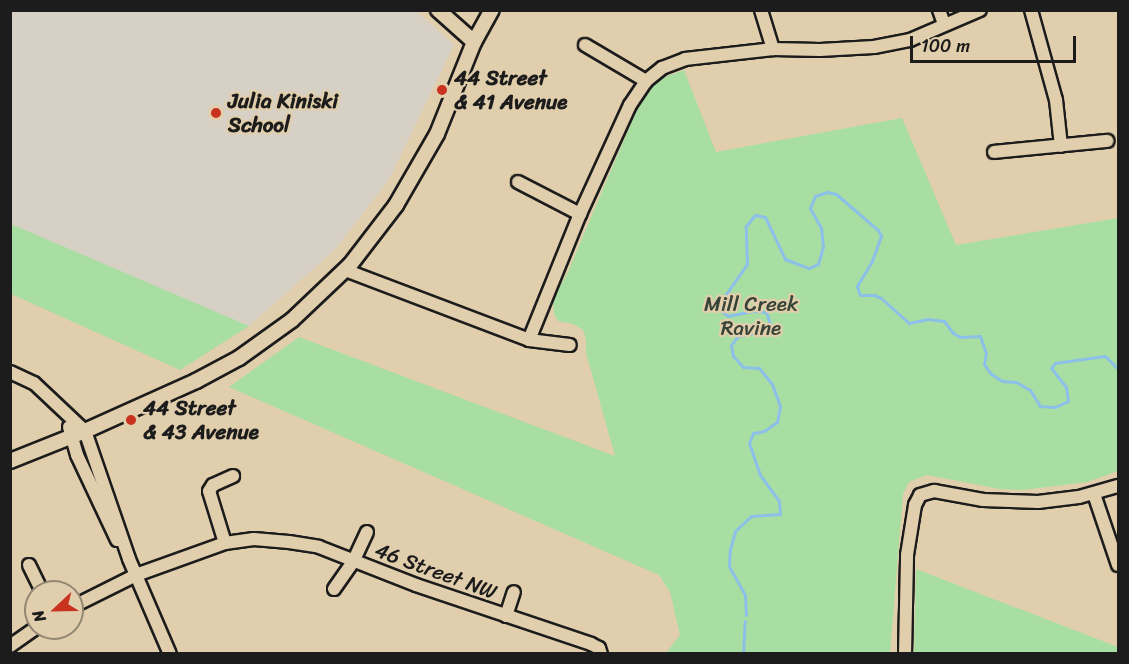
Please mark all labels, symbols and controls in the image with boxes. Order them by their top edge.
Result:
scale bar [913,24,1080,62]
text: 100 m [921,30,970,62]
place label: 44 Street & 41 Avenue [454,65,567,115]
marker: 44 Street & 41 Avenue [435,83,449,97]
place label: Julia Kiniski School [228,88,339,138]
marker: Julia Kiniski School [209,106,223,120]
park label: Mill Creek Ravine [704,291,798,341]
place label: 44 Street & 43 Avenue [143,395,259,445]
marker: 44 Street & 43 Avenue [124,413,138,427]
street label: 46 Street NW [372,537,500,605]
north arrow [24,580,84,640]
text: N [23,606,54,627]

